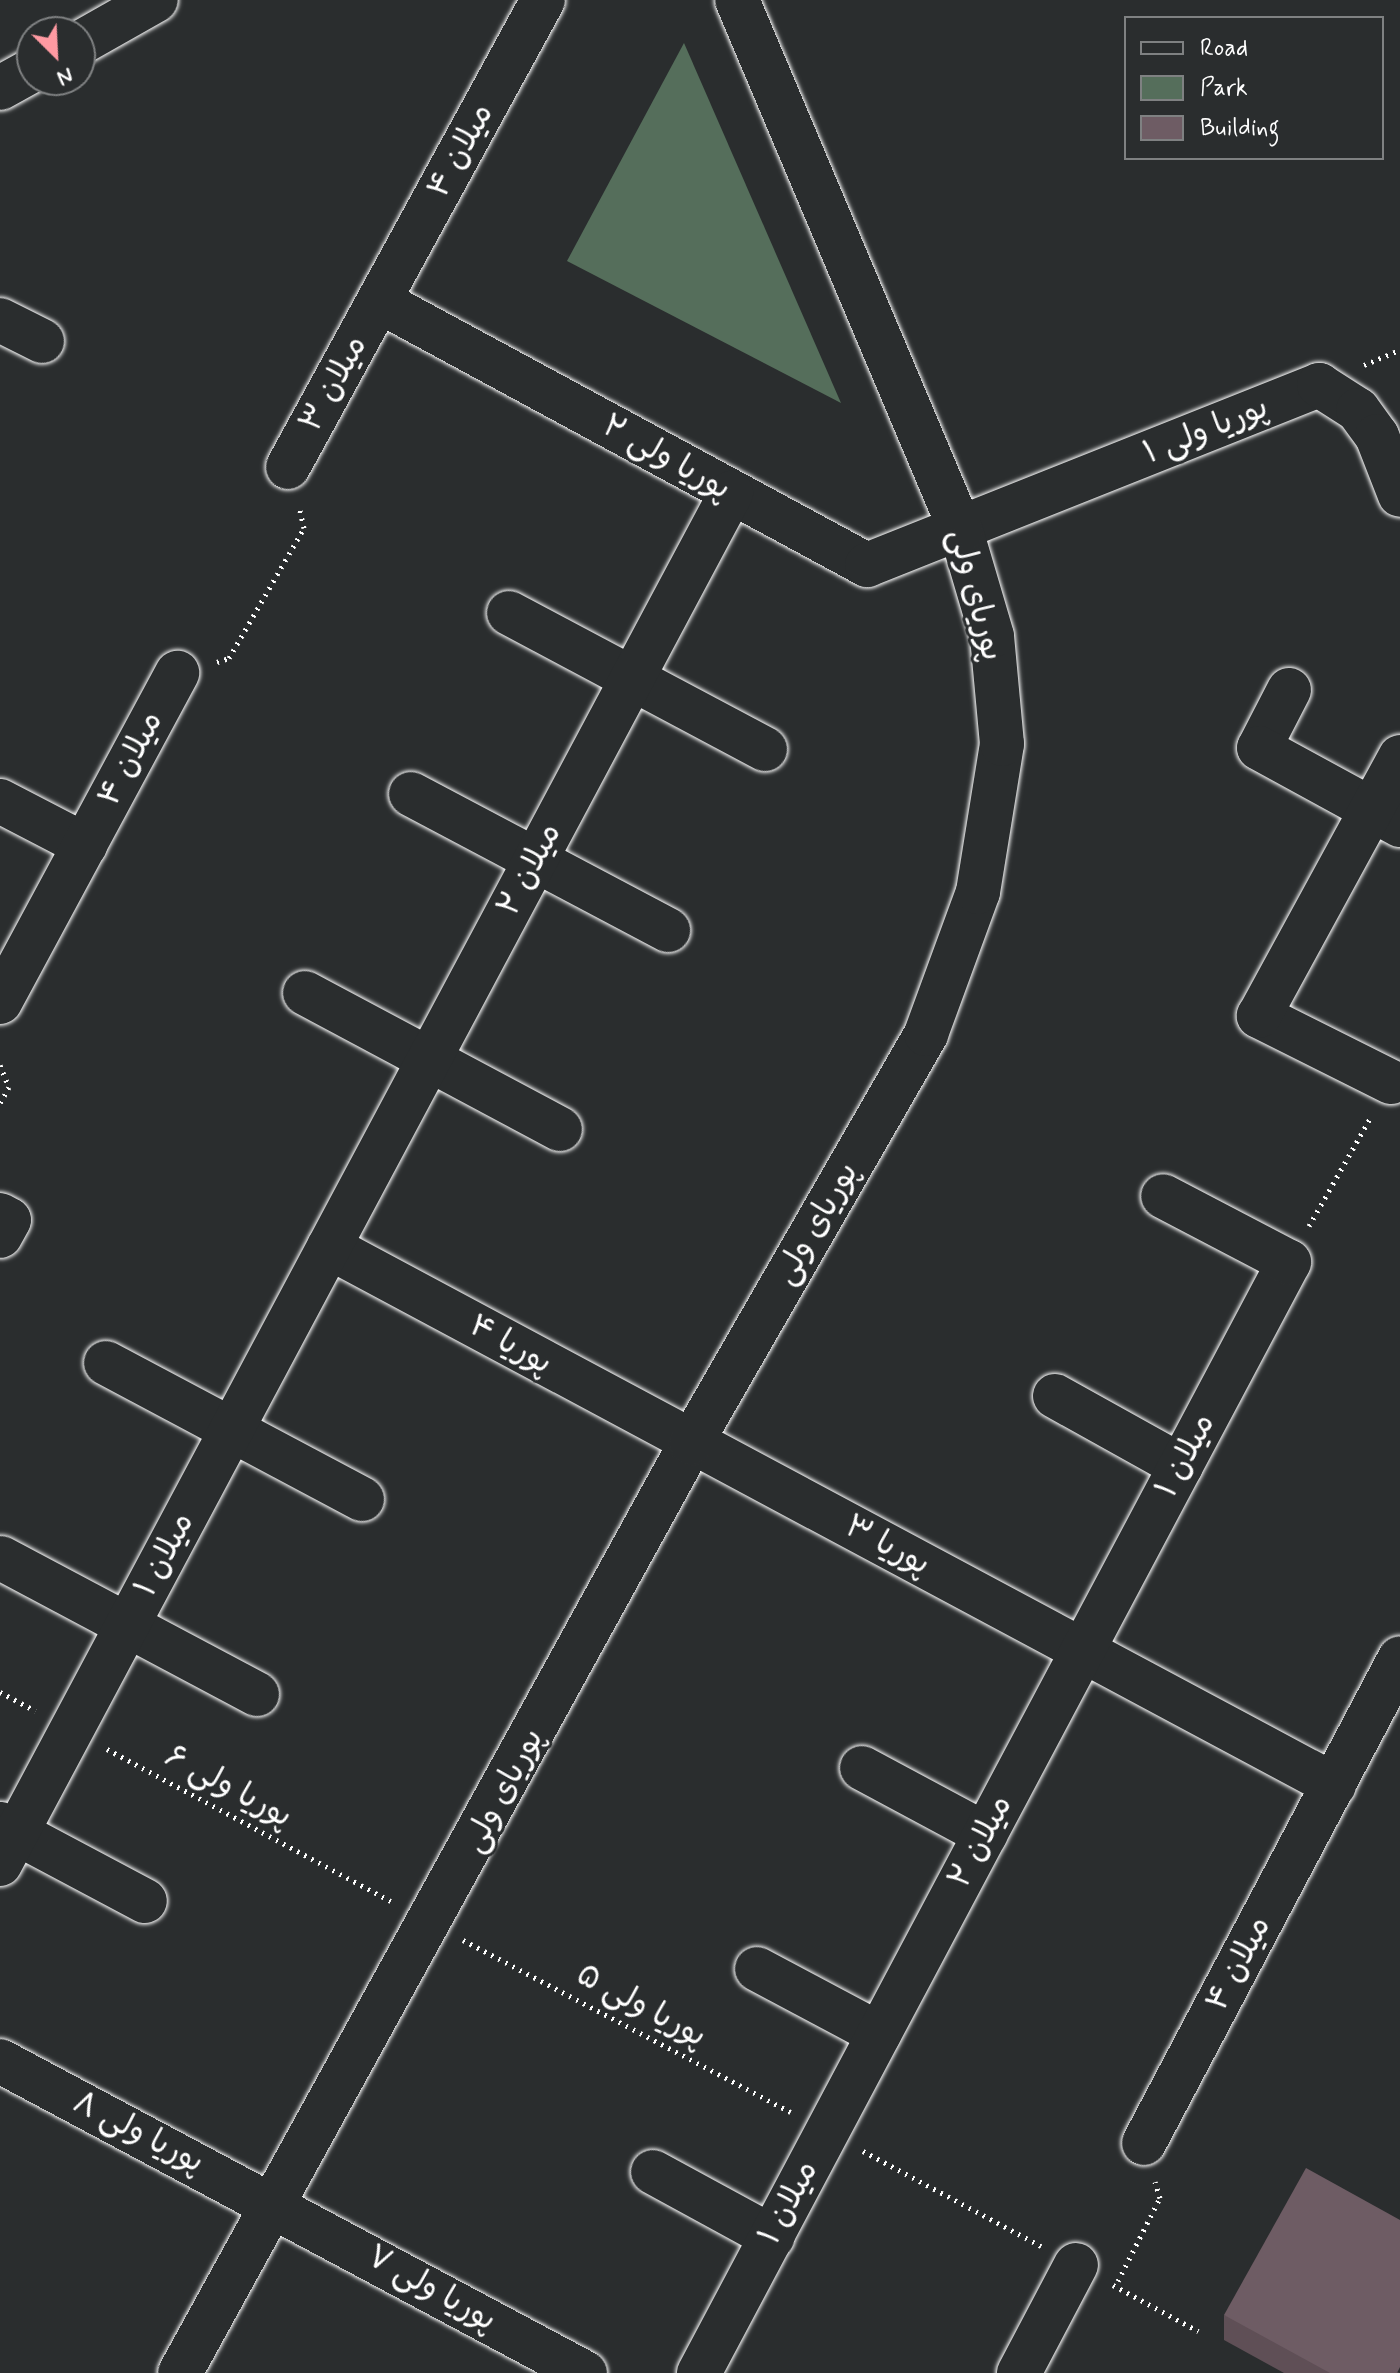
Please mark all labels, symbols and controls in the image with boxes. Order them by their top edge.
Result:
north arrow [16,16,96,96]
legend [1124,16,1384,160]
text: Road [1200,33,1248,64]
text: N [53,60,77,92]
text: Park [1200,73,1248,104]
street label: میلان ۴ [420,97,502,205]
text: Building [1200,113,1280,144]
street label: میلان ۳ [292,329,376,439]
street label: پوریا ولی ۱ [1138,389,1274,473]
street label: پوریا ولی ۲ [595,407,737,509]
street label: پوریای ولی [939,525,1011,665]
street label: میلان ۴ [90,705,172,813]
street label: میلان ۲ [490,817,570,923]
street label: پوریای ولی [767,1156,867,1292]
street label: پوریا ۴ [462,1307,558,1383]
street label: میلان ۱ [1148,1408,1224,1504]
street label: میلان ۱ [127,1507,203,1603]
street label: پوریا ۳ [838,1508,936,1584]
street label: پوریای ولی [455,1722,553,1860]
street label: پوریا ولی ۶ [158,1738,298,1836]
street label: میلان ۲ [941,1789,1021,1895]
street label: میلان ۴ [1198,1910,1280,2018]
street label: پوریا ولی ۵ [570,1956,712,2056]
street label: پوریا ولی ۸ [66,2084,210,2182]
street label: میلان ۱ [751,2155,827,2251]
street label: پوریا ولی ۷ [360,2238,502,2340]

